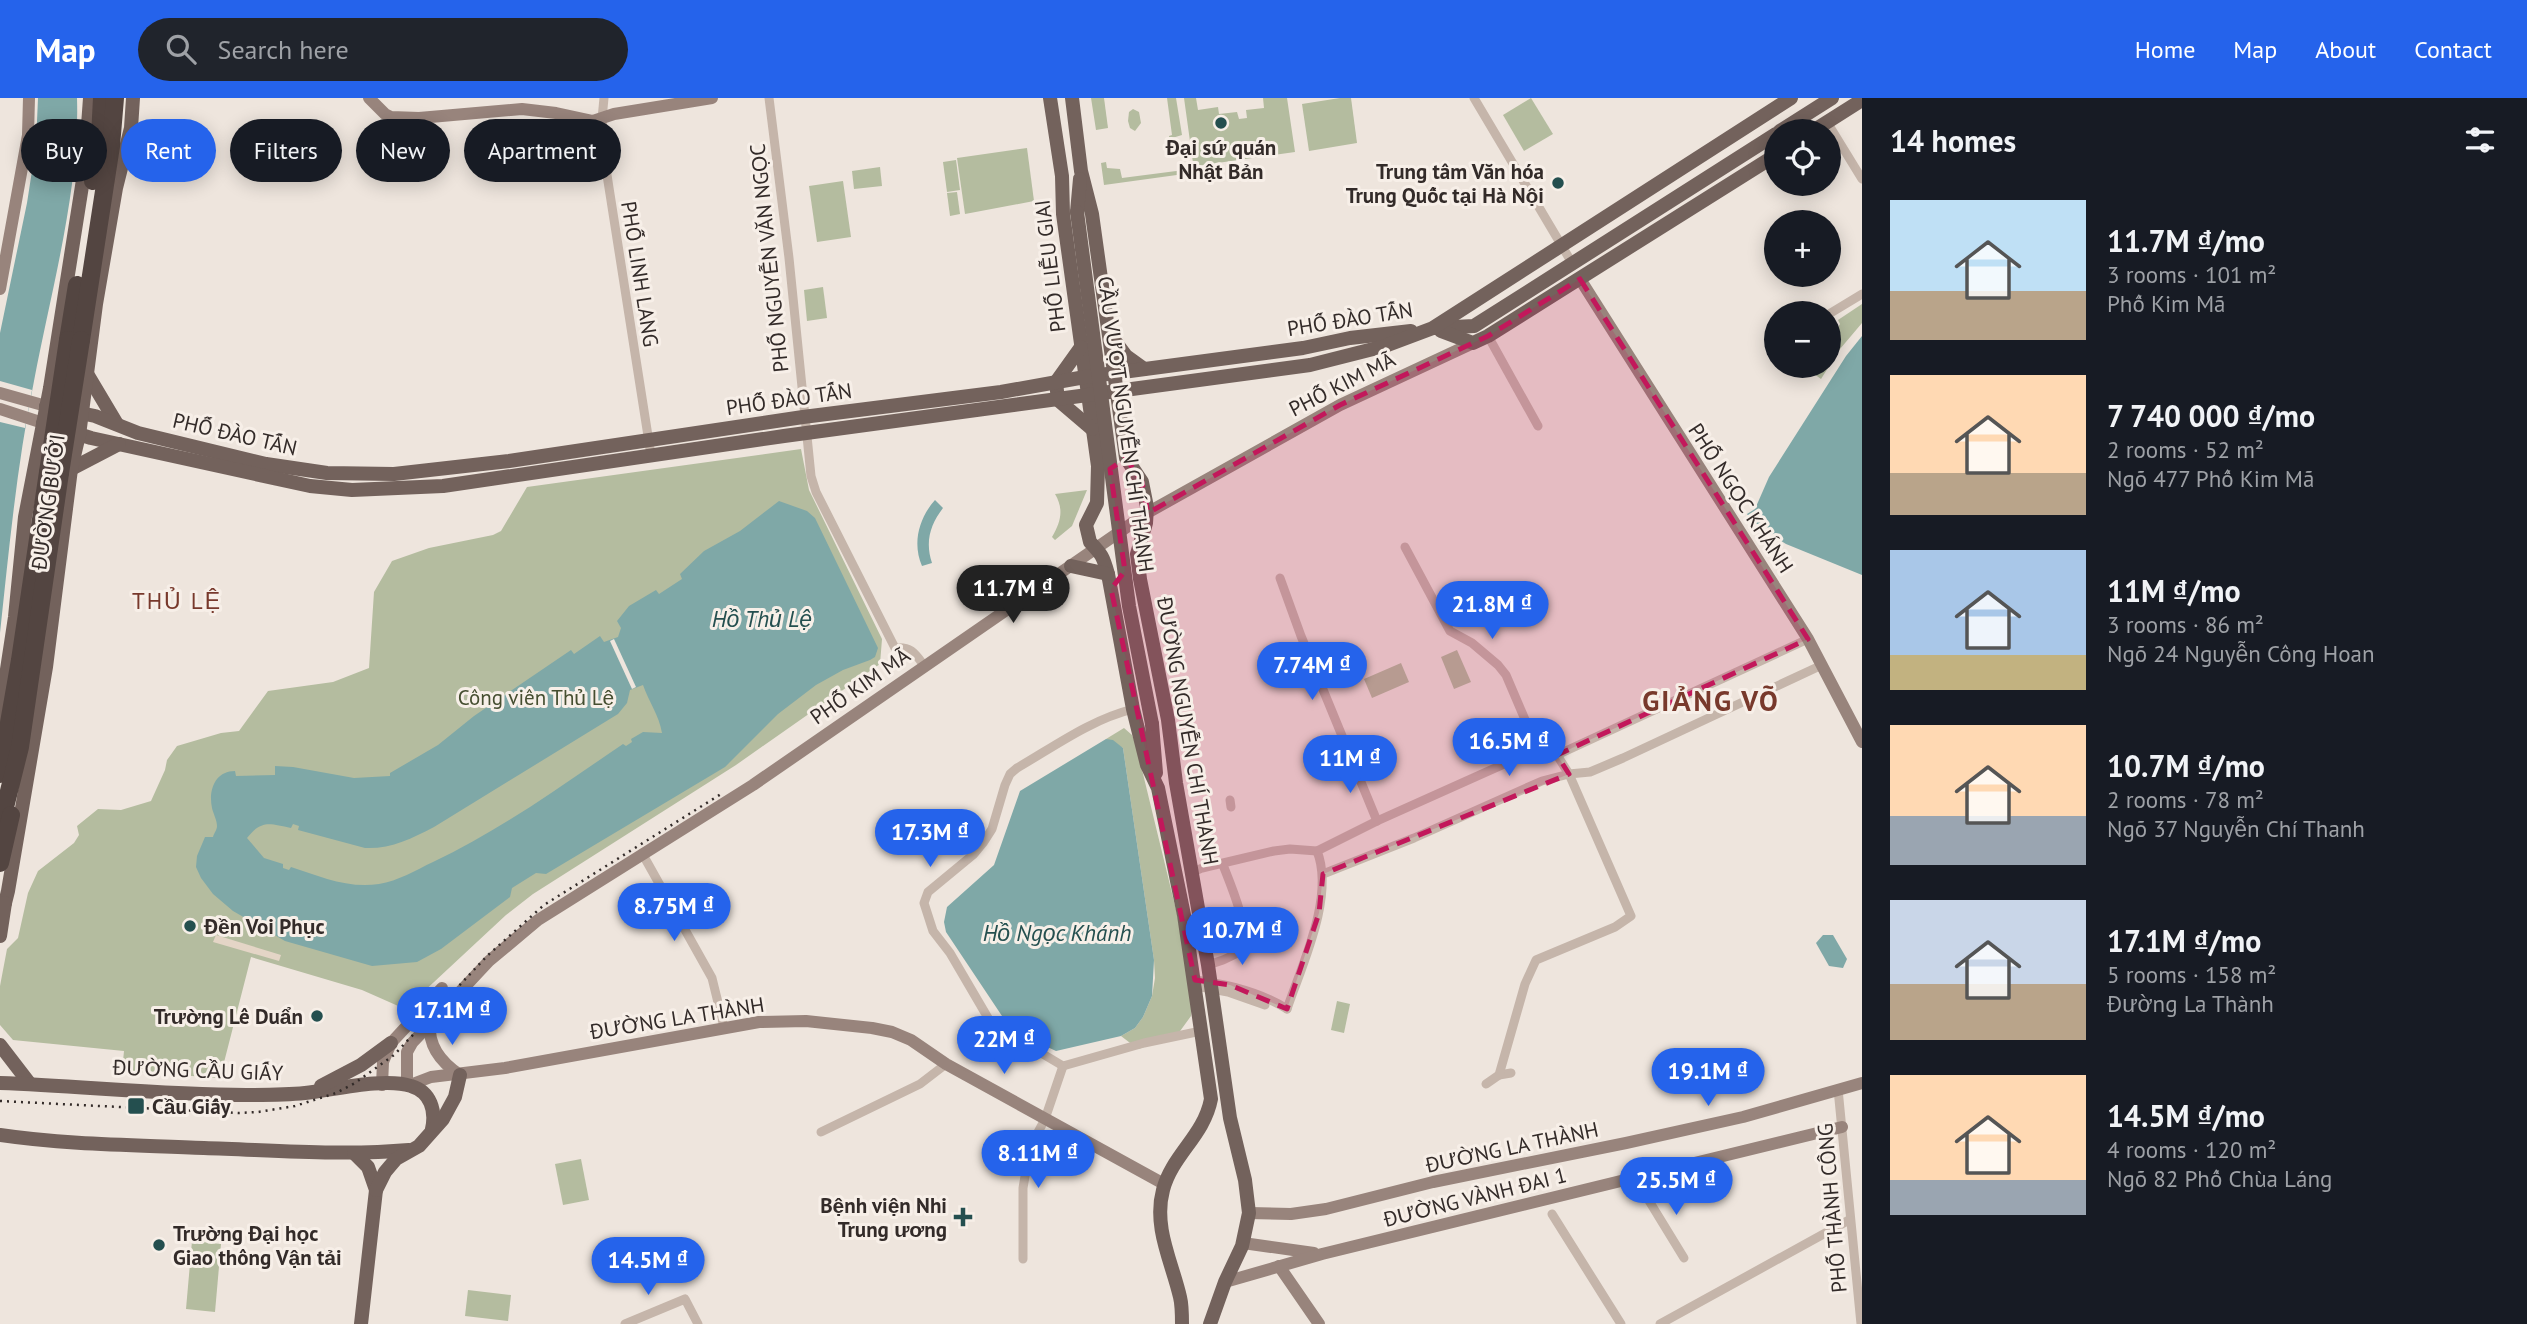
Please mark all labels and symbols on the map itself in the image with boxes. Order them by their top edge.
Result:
marker: Đại sứ quán Nhật Bản [1213,115,1229,131]
place label: Đại sứ quán Nhật Bản [1165,134,1276,185]
street label: PHỐ NGUYỄN VĂN NGỌC [744,142,794,374]
place label: Trung tâm Văn hóa Trung Quốc tại Hà Nội [1346,158,1544,209]
marker: Trung tâm Văn hóa Trung Quốc tại Hà Nội [1550,175,1566,191]
street label: PHỐ LIỄU GIAI [1028,198,1072,334]
street label: PHỐ LINH LANG [615,199,665,349]
street label: CẦU VƯỢT NGUYỄN CHÍ THANH [1092,274,1160,574]
street label: PHỐ ĐÀO TẤN [1285,296,1415,342]
street label: PHỐ KIM MÃ [1284,345,1400,422]
street label: PHỐ ĐÀO TẤN [724,377,854,421]
street label: PHỐ ĐÀO TẤN [170,407,300,461]
street label: PHỐ NGỌC KHÁNH [1682,418,1800,578]
street label: ĐƯỜNG BƯỞI [25,432,71,573]
pin: 11.7M ₫ [948,566,1078,625]
pin: 21.8M ₫ [1427,582,1557,641]
district label: THỦ LỆ [132,586,222,615]
street label: ĐƯỜNG NGUYỄN CHÍ THANH [1151,594,1225,867]
water label: Hồ Thủ Lệ [712,604,812,633]
street label: PHỐ KIM MÃ [805,641,916,730]
pin: 7.74M ₫ [1247,642,1377,702]
district label: GIẢNG VÕ [1642,682,1780,719]
park label: Công viên Thủ Lệ [458,684,614,711]
pin: 16.5M ₫ [1444,718,1574,778]
pin: 11M ₫ [1301,736,1399,795]
pin: 17.3M ₫ [865,810,995,869]
pin: 8.75M ₫ [609,884,739,943]
pin: 10.7M ₫ [1177,908,1307,967]
place label: Đền Voi Phục [203,913,325,940]
marker: Đền Voi Phục [182,918,198,934]
water label: Hồ Ngọc Khánh [983,918,1131,947]
pin: 17.1M ₫ [387,988,517,1047]
street label: ĐƯỜNG LA THÀNH [587,991,766,1045]
place label: Trường Lê Duẩn [154,1003,303,1030]
marker: Trường Lê Duẩn [309,1008,325,1024]
pin: 22M ₫ [955,1016,1053,1076]
pin: 19.1M ₫ [1643,1048,1773,1108]
street label: ĐƯỜNG CẦU GIẤY [111,1053,284,1086]
place label: Cầu Giấy [152,1093,232,1120]
marker: Cầu Giấy [126,1096,146,1116]
street label: ĐƯỜNG LA THÀNH [1422,1115,1601,1179]
street label: PHỐ THÀNH CÔNG [1811,1122,1853,1294]
pin: 8.11M ₫ [973,1130,1103,1190]
pin: 25.5M ₫ [1611,1158,1741,1217]
street label: ĐƯỜNG VÀNH ĐAI 1 [1380,1161,1569,1233]
place label: Bệnh viện Nhi Trung ương [820,1192,947,1243]
marker: Bệnh viện Nhi Trung ương [953,1207,973,1227]
place label: Trường Đại học Giao thông Vận tải [173,1220,342,1271]
marker: Trường Đại học Giao thông Vận tải [151,1237,167,1253]
pin: 14.5M ₫ [583,1238,713,1297]

